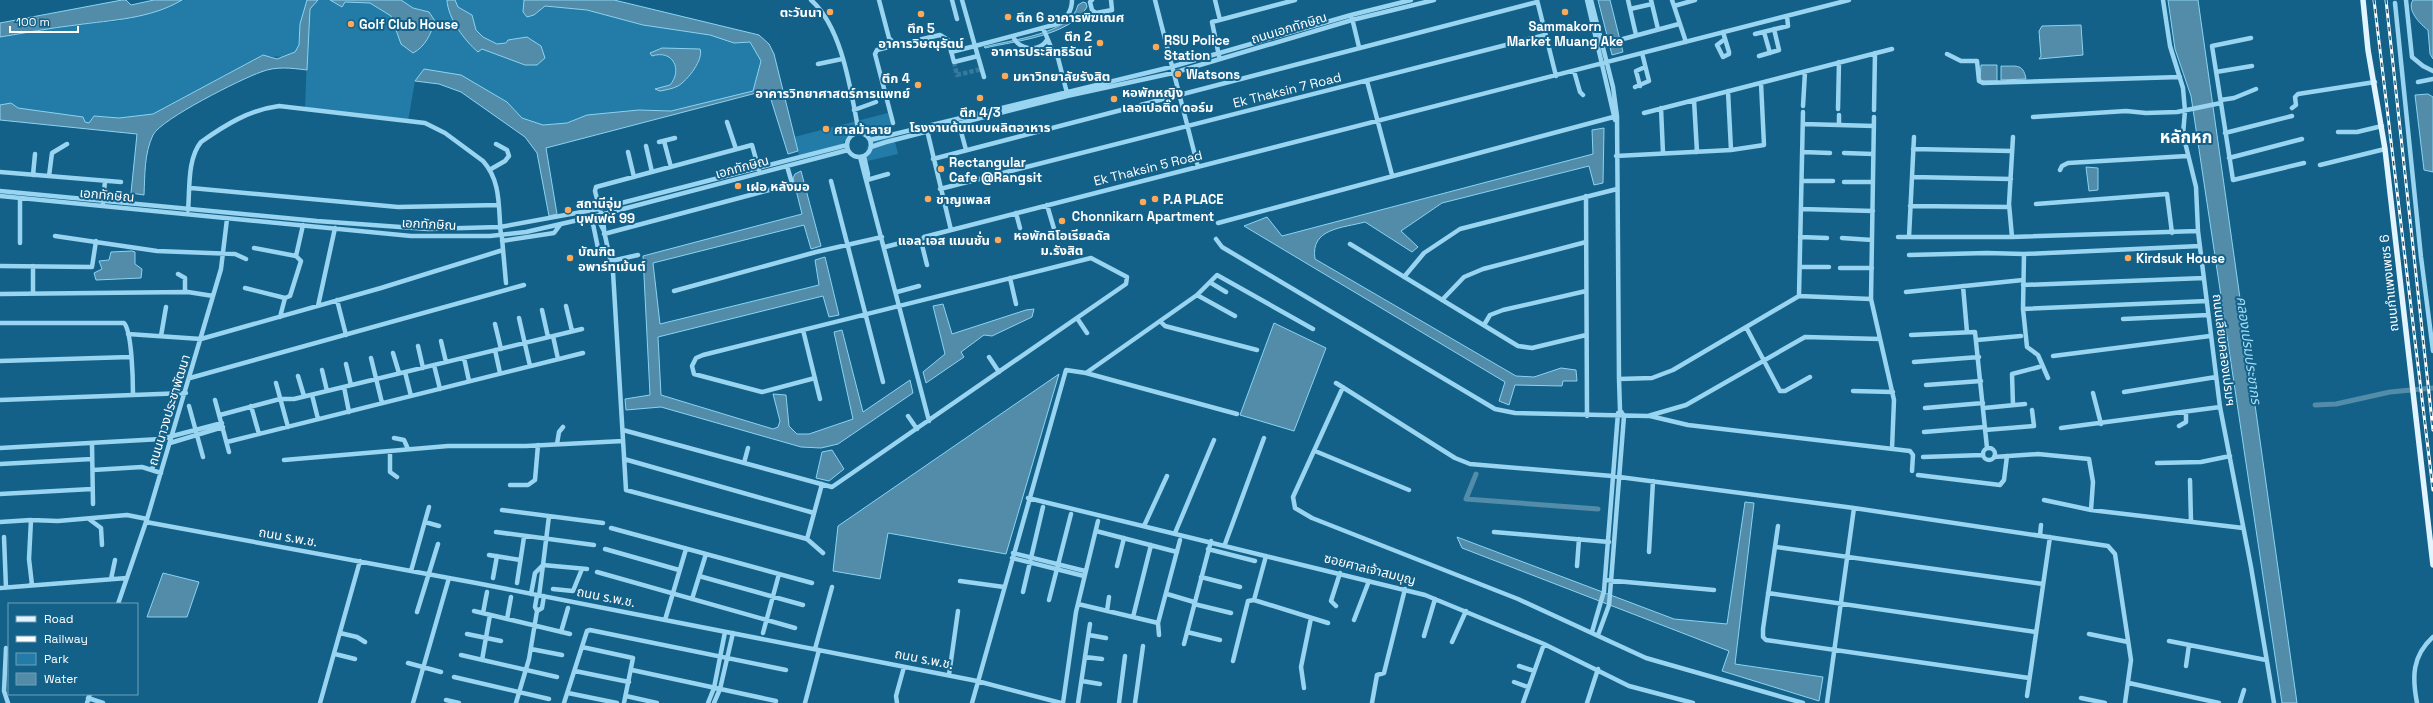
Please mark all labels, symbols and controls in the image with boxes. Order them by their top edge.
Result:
place label: ตะวันนา [780,4,822,21]
marker: ตะวันนา [825,7,835,17]
marker: Sammakorn Market Muang Ake [1560,7,1570,17]
scale bar [10,8,78,34]
street label: ถนนเอกทักษิณ [1249,8,1329,48]
marker: ตึก 5 อาคารวิษณุรัตน์ [916,9,926,19]
place label: ตึก 6 อาคารพิฆเณศ [1016,9,1125,26]
marker: ตึก 6 อาคารพิฆเณศ [1003,12,1013,22]
text: 100 m [16,14,50,30]
place label: Golf Club House [359,16,458,33]
place label: Sammakorn Market Muang Ake [1507,18,1623,50]
marker: Golf Club House [346,19,356,29]
place label: ตึก 5 อาคารวิษณุรัตน์ [878,20,964,52]
place label: ตึก 2 อาคารประสิทธิรัตน์ [991,28,1092,60]
place label: RSU Police Station [1164,32,1230,64]
marker: ตึก 2 อาคารประสิทธิรัตน์ [1095,38,1105,48]
marker: RSU Police Station [1151,42,1161,52]
place label: Watsons [1186,66,1240,83]
place label: มหาวิทยาลัยรังสิต [1013,68,1110,85]
street label: Ek Thaksin 7 Road [1231,68,1343,112]
marker: Watsons [1173,69,1183,79]
place label: ตึก 4 อาคารวิทยาศาสตร์การแพทย์ [755,70,910,102]
marker: มหาวิทยาลัยรังสิต [1000,71,1010,81]
marker: ตึก 4 อาคารวิทยาศาสตร์การแพทย์ [913,80,923,90]
place label: หอพักหญิง เลอเปอติ๊ด ดอร์ม [1122,84,1213,116]
marker: ตึก 4/3 โรงงานต้นแบบผลิตอาหาร [975,93,985,103]
marker: หอพักหญิง เลอเปอติ๊ด ดอร์ม [1109,94,1119,104]
place label: ตึก 4/3 โรงงานต้นแบบผลิตอาหาร [910,104,1051,136]
place label: ศาลม้าลาย [834,121,892,138]
marker: ศาลม้าลาย [821,124,831,134]
district label: หลักหก [2160,126,2212,148]
street label: Ek Thaksin 5 Road [1092,146,1204,190]
street label: เอกทักษิณ [713,152,771,182]
place label: Rectangular Cafe @Rangsit [949,154,1042,186]
marker: Rectangular Cafe @Rangsit [936,164,946,174]
place label: เฝอ หลังมอ [746,178,810,195]
marker: เฝอ หลังมอ [733,181,743,191]
street label: เอกทักษิณ [79,184,135,206]
place label: ชาญเพลส [936,191,991,208]
place label: P.A PLACE [1163,191,1223,208]
marker: ชาญเพลส [923,194,933,204]
marker: P.A PLACE [1150,194,1160,204]
place label: สถานีจุ่ม บุฟเฟต์ 99 [576,195,635,227]
marker: Chonnikarn Apartment [1138,197,1148,207]
marker: สถานีจุ่ม บุฟเฟต์ 99 [563,205,573,215]
place label: Chonnikarn Apartment [1072,208,1214,225]
street label: เอกทักษิณ [401,214,457,234]
marker: หอพักดิโอเรียลดัล ม.รังสิต [1057,216,1067,226]
place label: หอพักดิโอเรียลดัล ม.รังสิต [1014,227,1110,259]
place label: แอล.เอส แมนชั่น [898,231,990,249]
street label: ถนนกำแพงเพชร 6 [2375,234,2403,332]
marker: แอล.เอส แมนชั่น [993,235,1003,245]
place label: บัณฑิต อพาร์ทเม้นต์ [578,243,646,275]
place label: Kirdsuk House [2136,250,2225,267]
marker: บัณฑิต อพาร์ทเม้นต์ [565,253,575,263]
marker: Kirdsuk House [2123,253,2133,263]
street label: ถนนเลียบคลองเปรมฯ [2209,293,2239,407]
water label: คลองเปรมประชากร [2233,295,2266,406]
street label: ถนนนาวงประชาพัฒนา [144,352,194,468]
street label: ถนน ร.พ.ช. [257,523,319,551]
street label: ซอยศาลเจ้าสมบุญ [1322,549,1418,589]
street label: ถนน ร.พ.ช. [575,583,637,611]
legend [8,603,138,695]
text: Road [44,611,73,627]
text: Railway [44,631,88,647]
street label: ถนน ร.พ.ช. [893,645,955,673]
text: Park [44,651,69,667]
text: Water [44,671,78,687]

